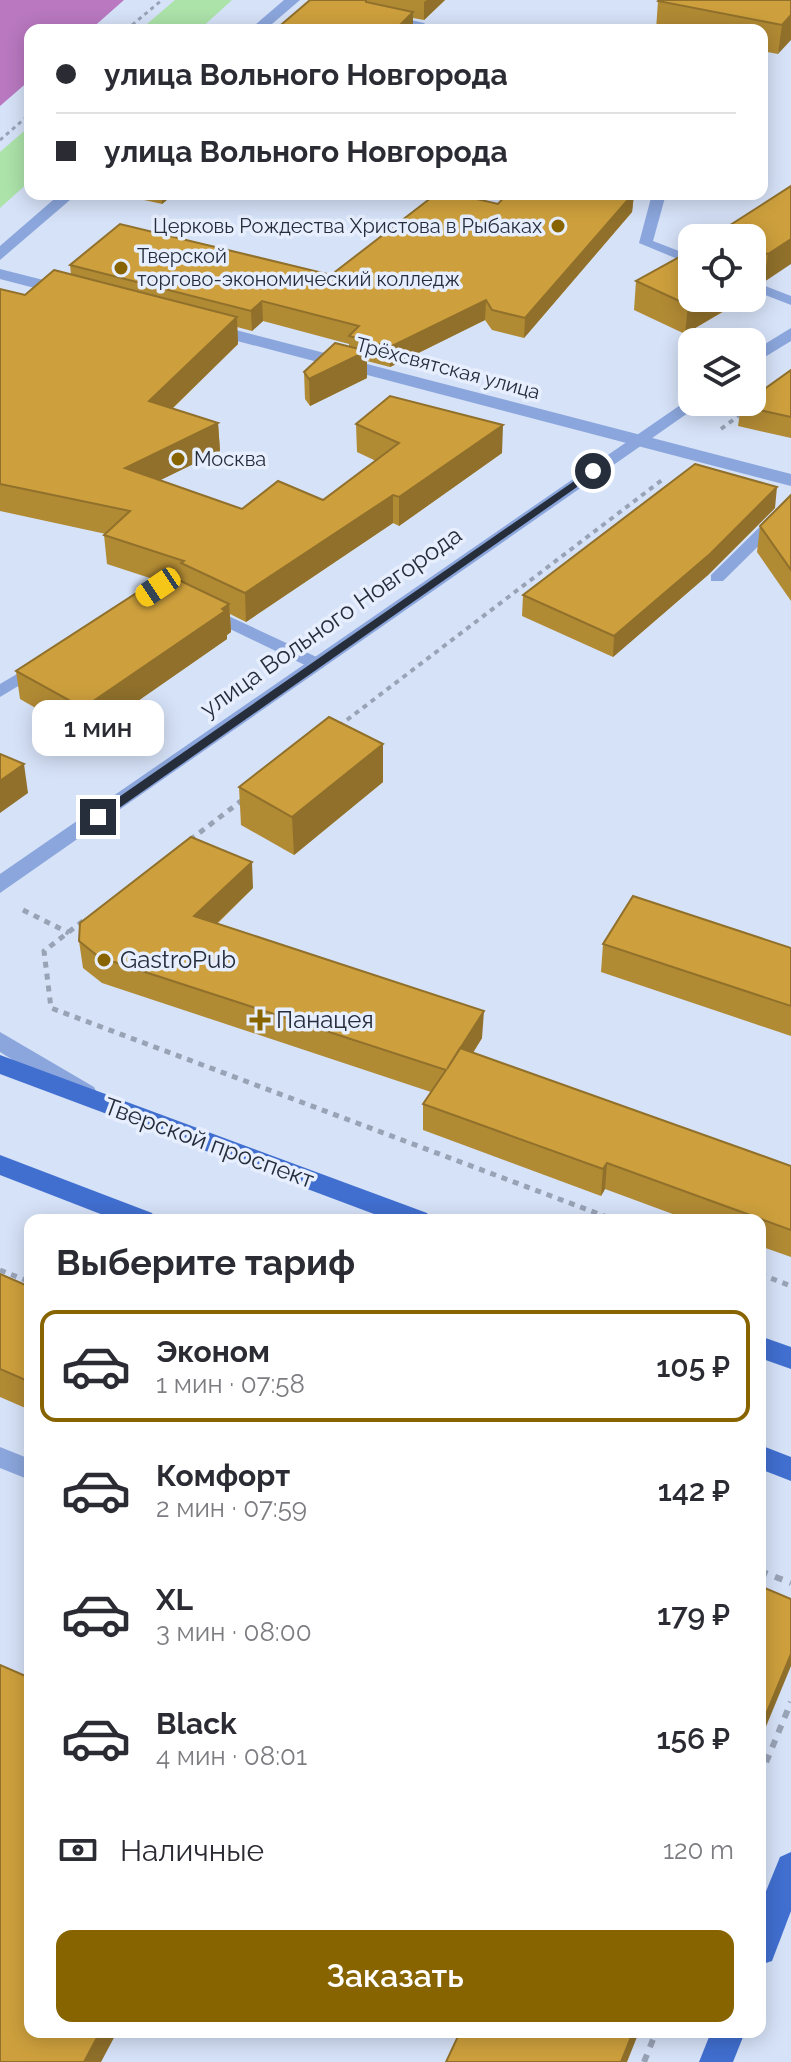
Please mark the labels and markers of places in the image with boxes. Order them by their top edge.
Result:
place label: Церковь Рождества Христова в Рыбаках [153,214,542,238]
marker: Церковь Рождества Христова в Рыбаках [549,217,567,235]
place label: Тверской торгово-экономический колледж [137,244,460,291]
marker: Тверской торгово-экономический колледж [112,259,130,277]
place label: Москва [194,447,266,471]
marker: Москва [169,450,187,468]
place label: GastroPub [120,945,236,974]
marker: GastroPub [95,951,113,969]
place label: Панацея [276,1005,374,1034]
marker: Панацея [251,1011,269,1029]

